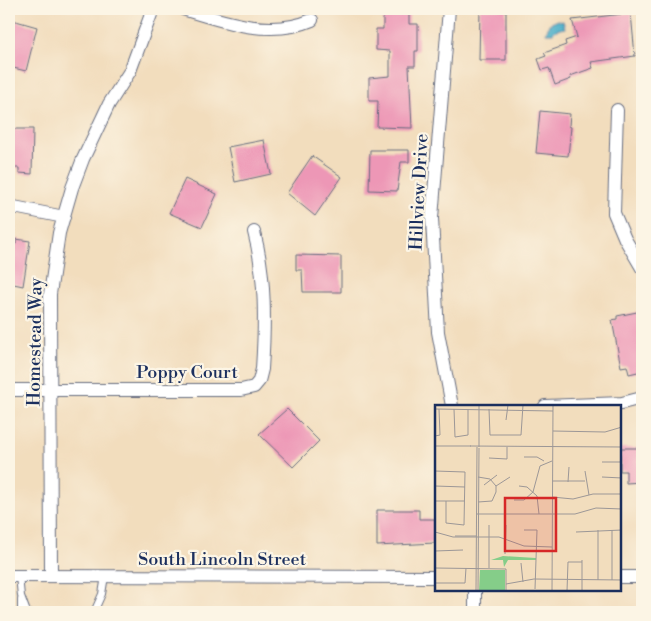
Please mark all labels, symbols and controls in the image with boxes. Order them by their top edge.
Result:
street label: Hillview Drive [404,133,434,251]
street label: Homestead Way [22,277,48,407]
street label: Poppy Court [136,361,238,384]
inset map [435,405,621,591]
street label: South Lincoln Street [138,548,307,571]

